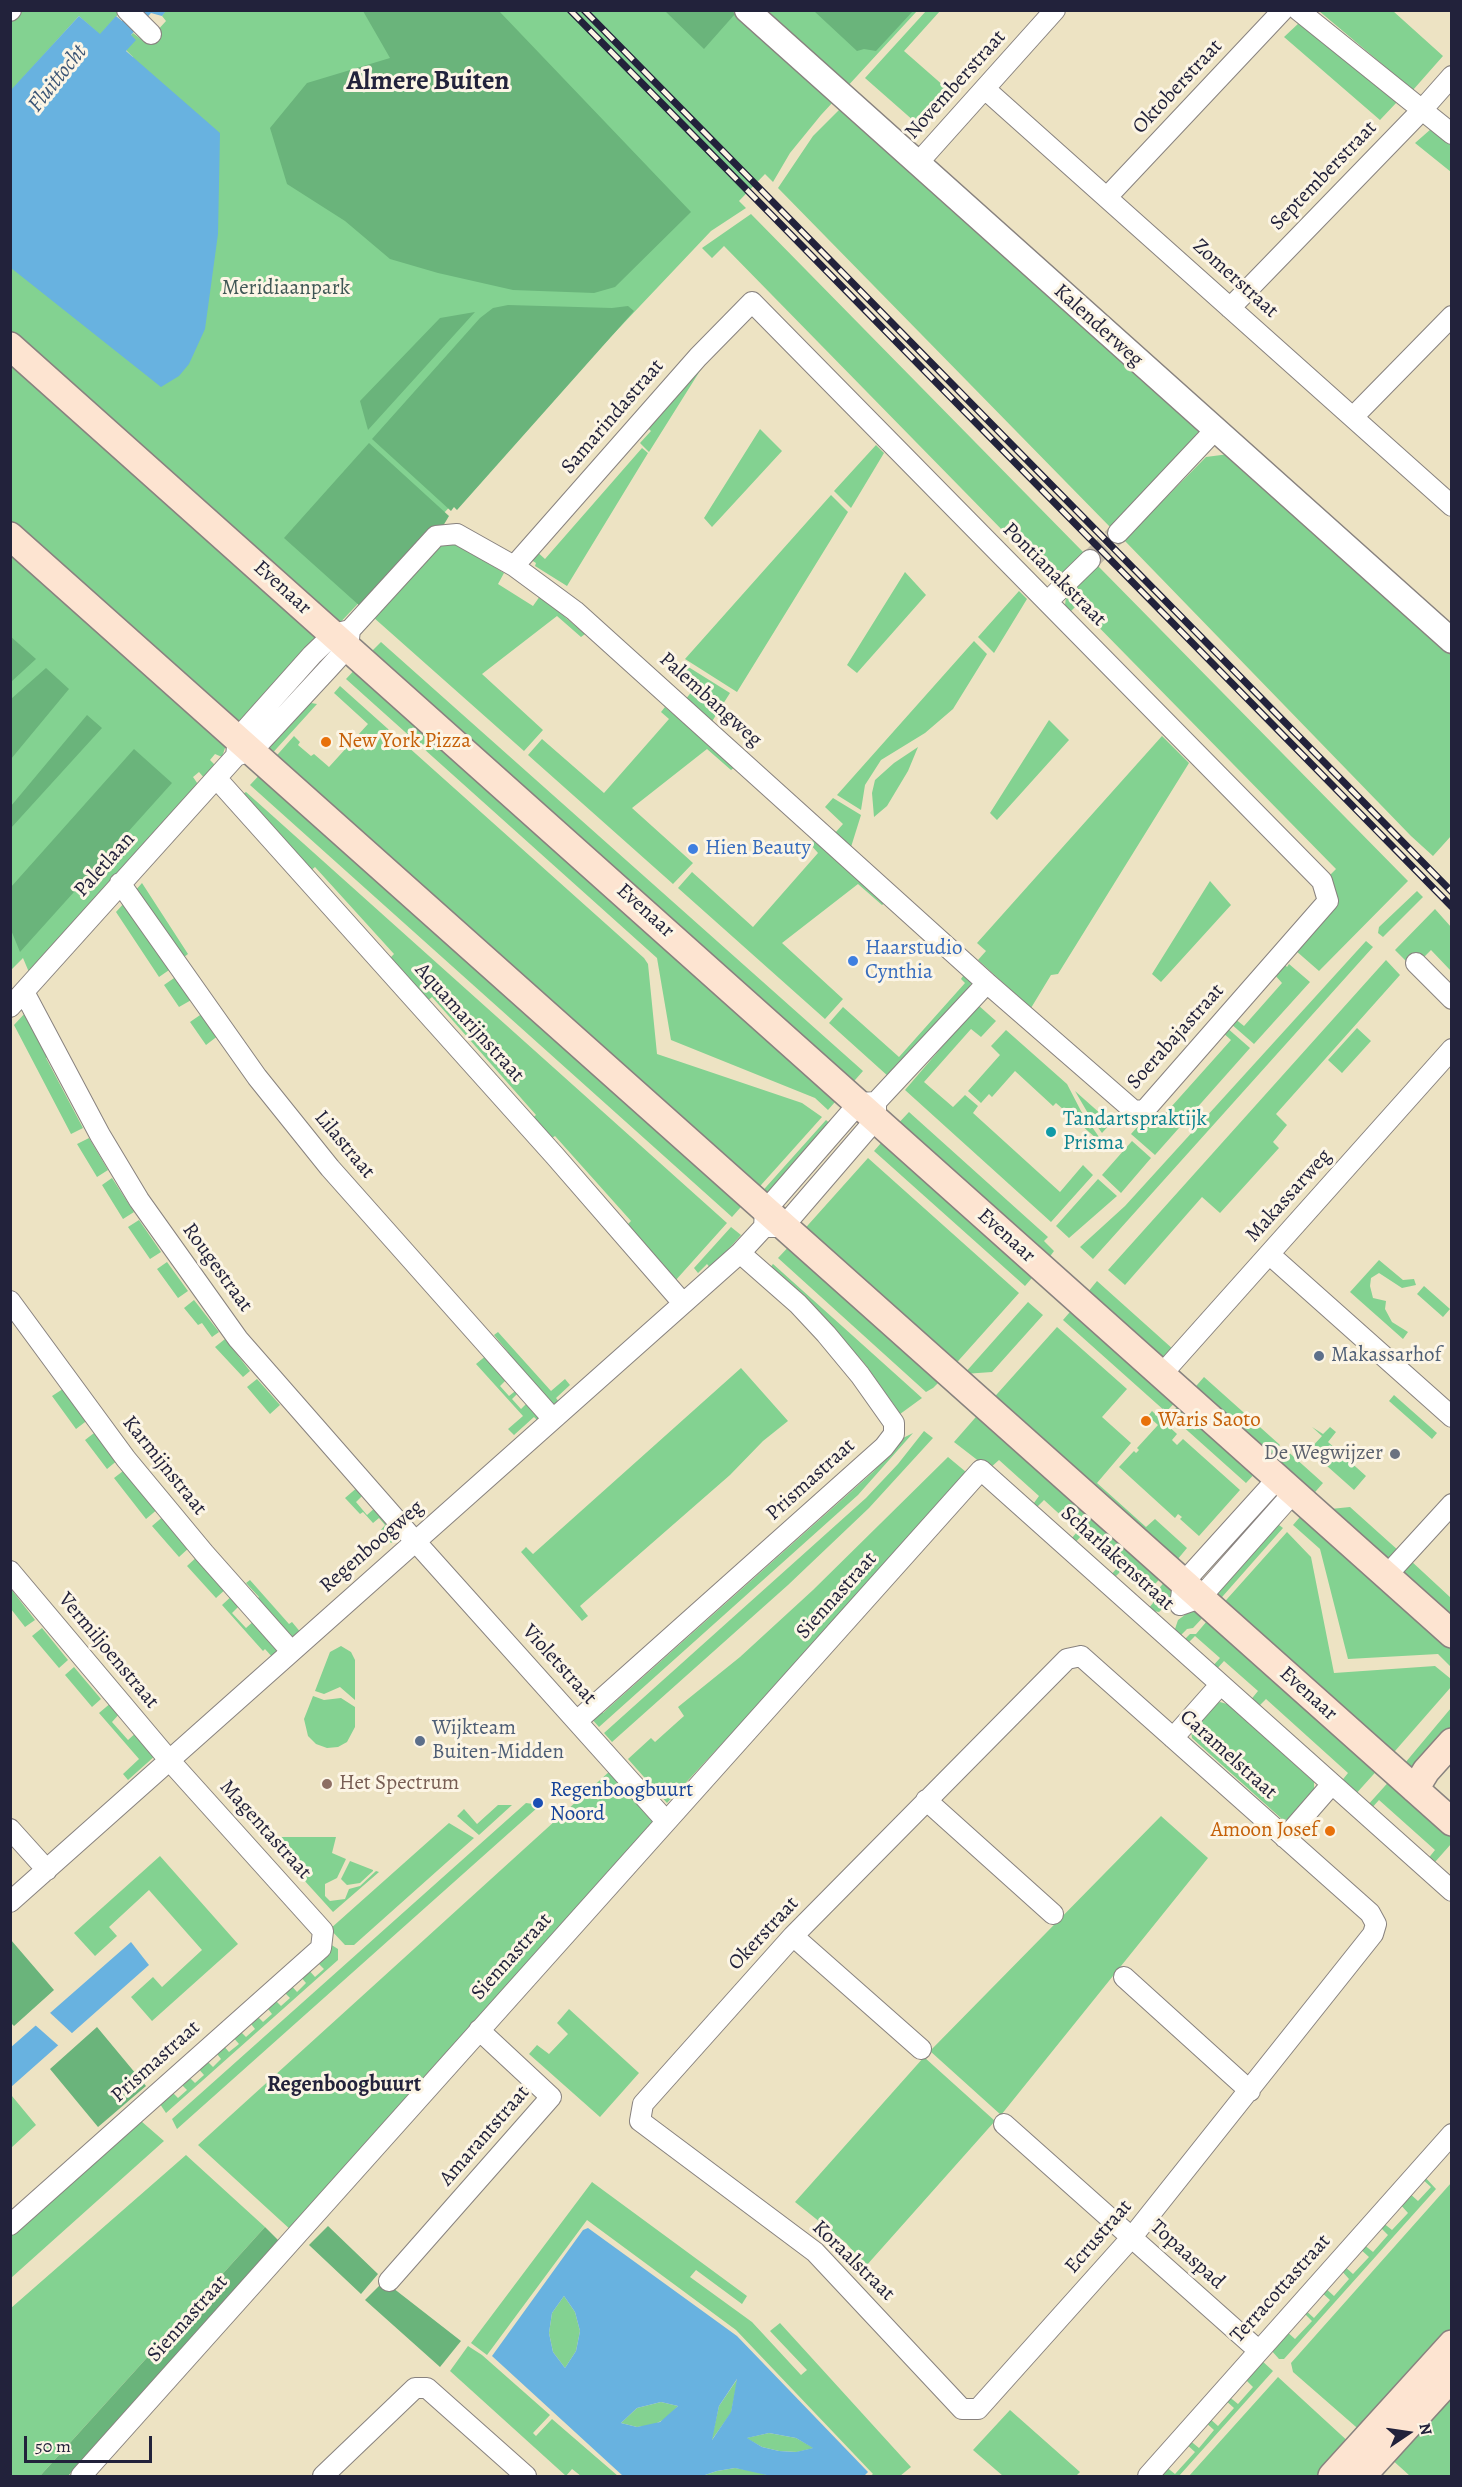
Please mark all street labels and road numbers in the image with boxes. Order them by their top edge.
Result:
street label: Novemberstraat [900,25,1012,145]
street label: Oktoberstraat [1128,34,1228,140]
street label: Septemberstraat [1265,116,1383,236]
street label: Zomerstraat [1187,234,1283,324]
street label: Kalenderweg [1048,279,1148,373]
street label: Samarindastraat [556,354,670,480]
street label: Pontianakstraat [997,518,1111,632]
street label: Evenaar [248,555,316,621]
street label: Palembangweg [653,647,767,753]
street label: Paletlaan [69,827,141,903]
street label: Evenaar [611,878,679,944]
street label: Aquamarijnstraat [409,958,529,1088]
street label: Soerabajastraat [1122,979,1230,1095]
street label: Lilastraat [308,1106,380,1184]
street label: Makassarweg [1241,1144,1337,1248]
street label: Evenaar [972,1203,1040,1269]
street label: Rougestraat [176,1219,258,1317]
street label: Karmijnstraat [116,1411,212,1521]
street label: Prismastraat [761,1434,861,1526]
street label: Regenboogweg [315,1495,429,1599]
street label: Scharlakenstraat [1055,1501,1179,1617]
street label: Siennastraat [791,1547,883,1645]
street label: Vermiljoenstraat [52,1588,164,1714]
street label: Violetstraat [516,1620,602,1710]
street label: Evenaar [1274,1661,1342,1727]
street label: Caramelstraat [1174,1705,1282,1805]
street label: Magentastraat [214,1775,316,1885]
street label: Okerstraat [724,1892,804,1976]
street label: Siennastraat [466,1908,558,2006]
street label: Prismastraat [106,2016,206,2108]
street label: Amarantstraat [435,2081,535,2191]
street label: Ecrustraat [1060,2195,1138,2279]
street label: Koraalstraat [806,2215,900,2307]
street label: Topaaspad [1144,2215,1230,2295]
street label: Terracottastraat [1226,2229,1336,2349]
street label: Siennastraat [142,2270,234,2368]

